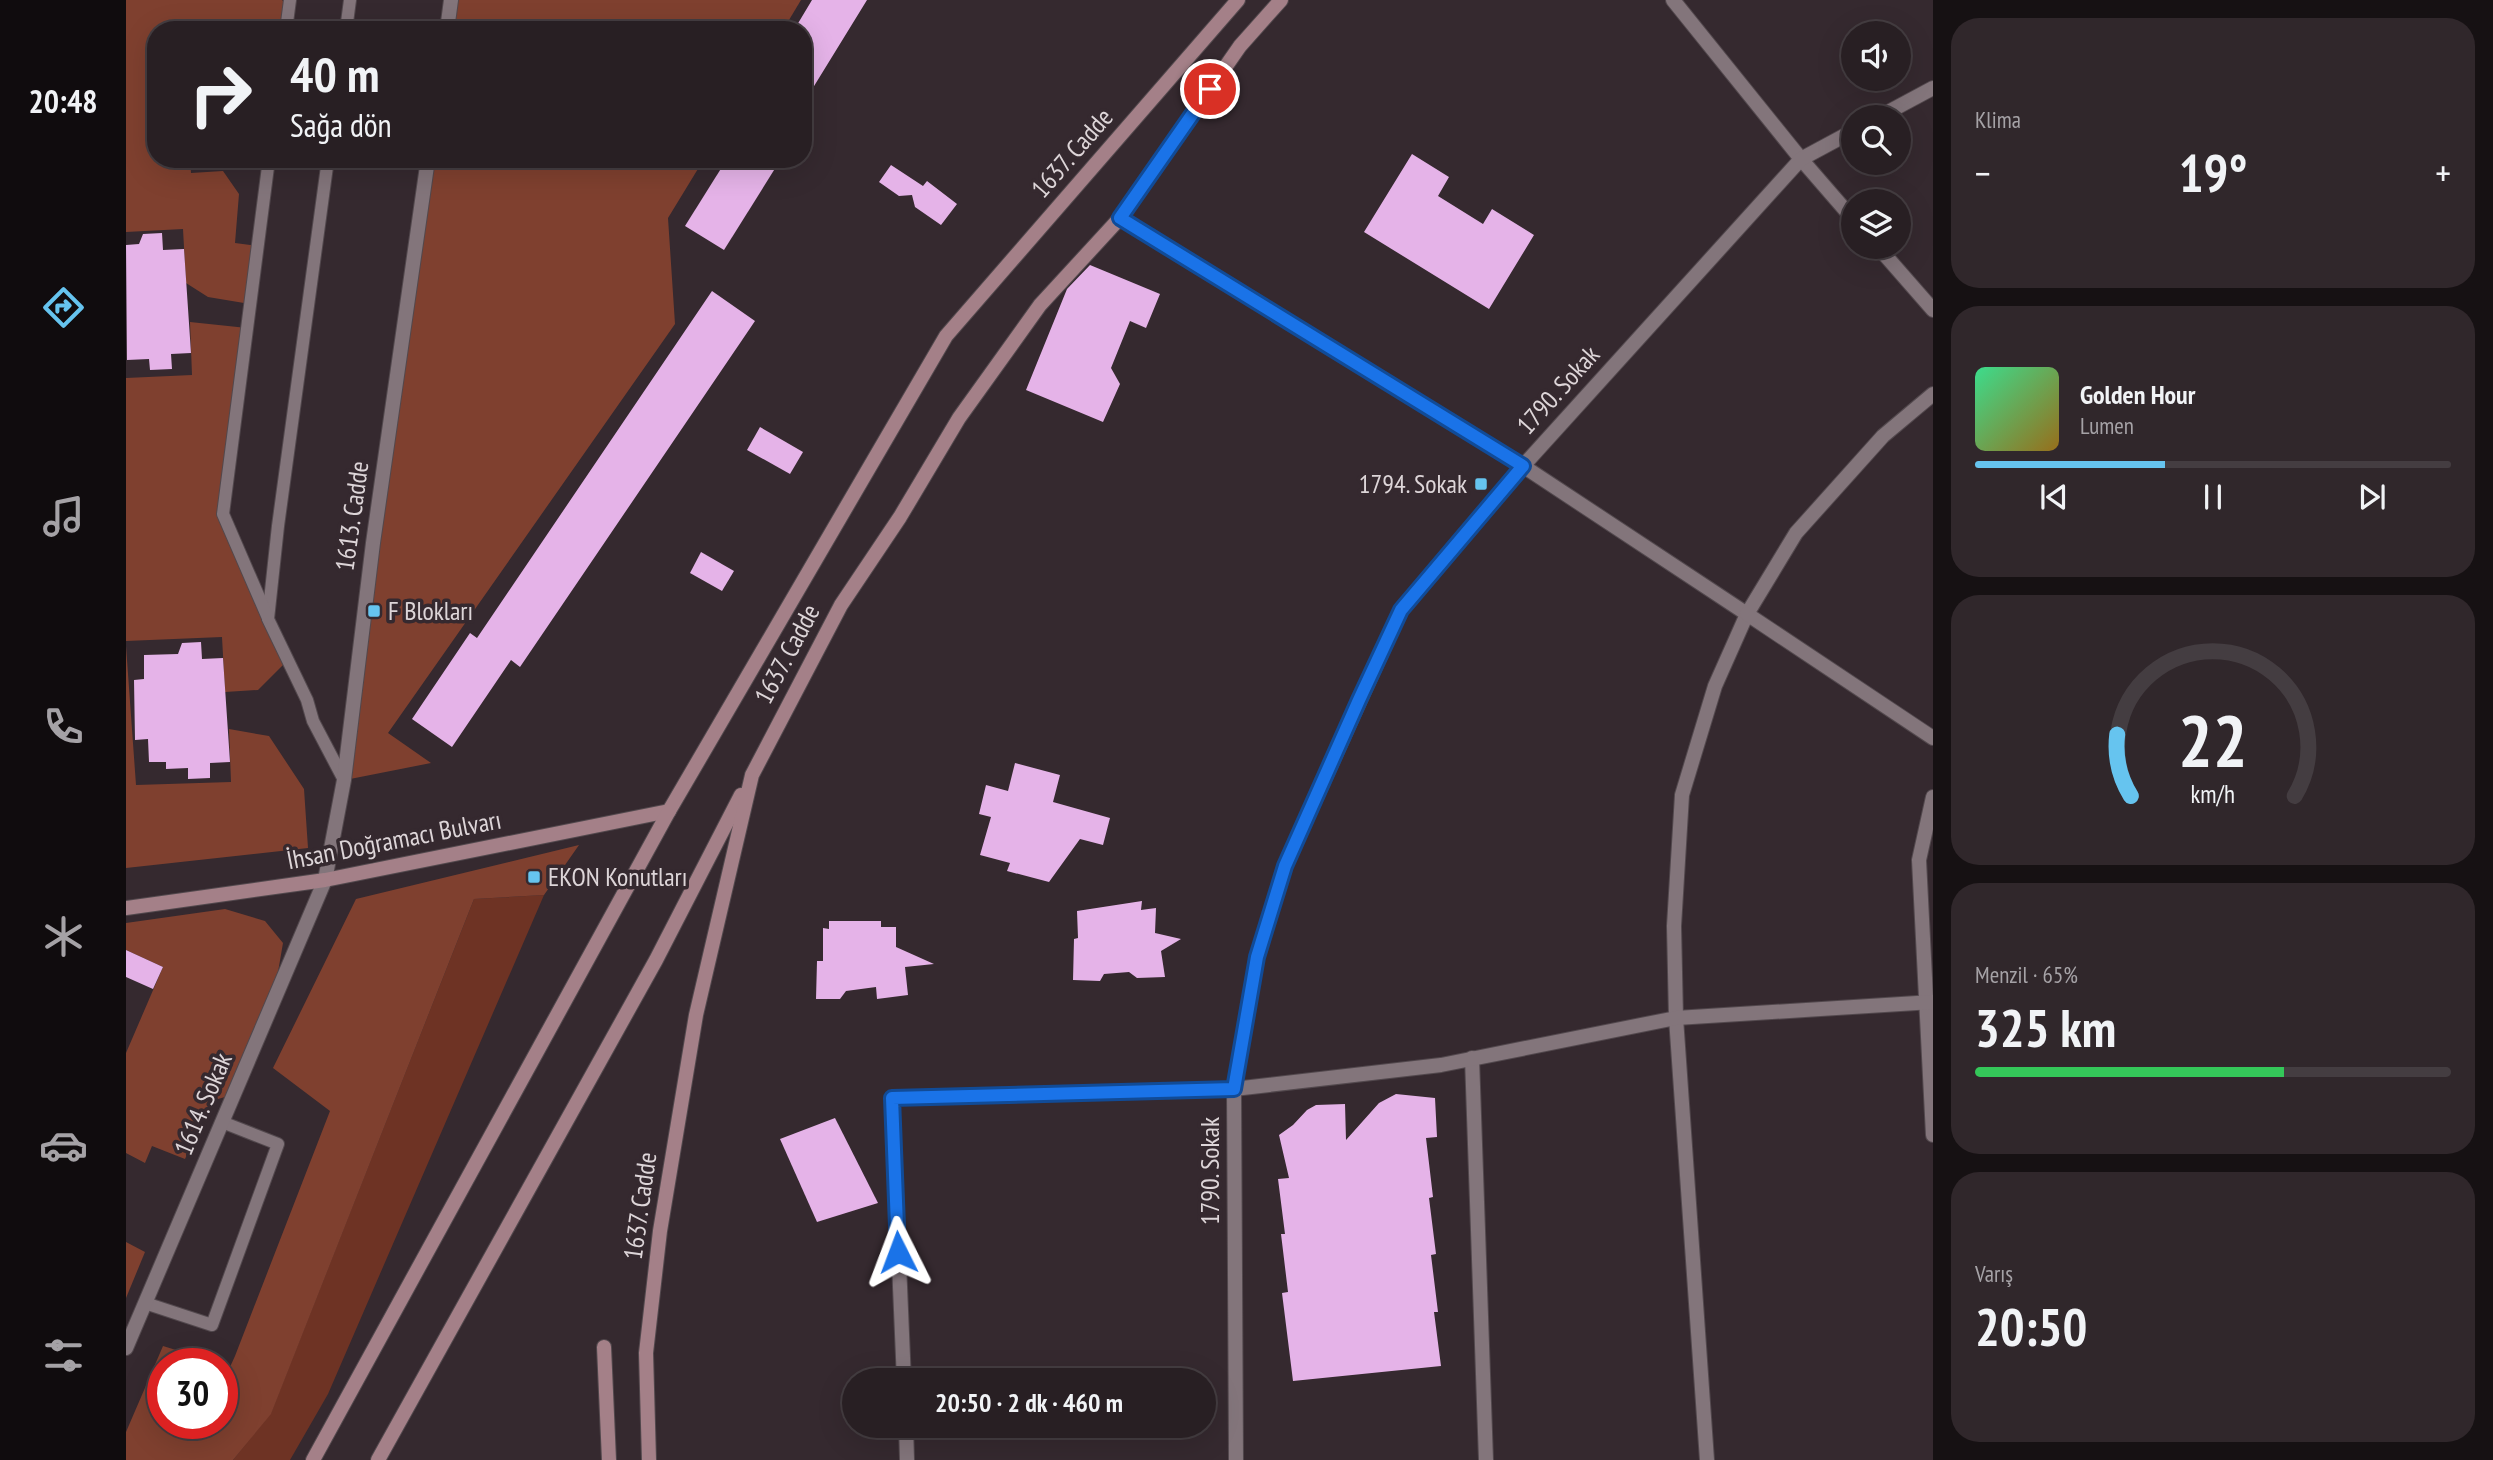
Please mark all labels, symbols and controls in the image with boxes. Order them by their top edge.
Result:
map controls [1841,21,1911,259]
button: sound [1841,21,1911,91]
text: 40 m [290,42,379,106]
icon: right [175,49,266,140]
pin [1180,59,1240,119]
icon: arrive [1191,70,1229,108]
text: 20:48 [28,80,98,122]
street label: 1637. Cadde [1024,101,1120,204]
text: Sağa dön [290,104,392,146]
button: search [1841,105,1911,175]
text: Klima [1975,105,2021,134]
text: 19° [2179,139,2247,206]
text: − [1975,148,1991,197]
text: + [2435,148,2451,197]
button: layers [1841,189,1911,259]
icon: directions [39,283,88,332]
street label: 1790. Sokak [1509,338,1606,441]
text: Golden Hour [2080,378,2195,411]
text: Lumen [2080,411,2134,440]
street label: 1613. Cadde [327,459,376,573]
place label: 1794. Sokak [1359,467,1467,500]
marker: 1794. Sokak [1473,476,1489,492]
icon: previous [2035,478,2073,516]
icon: pause [2194,478,2232,516]
icon: next [2353,478,2391,516]
icon: music [39,492,88,541]
place label: F Blokları [388,594,473,627]
street label: 1637. Cadde [747,598,827,709]
marker: F Blokları [366,603,382,619]
text: 22 [2178,692,2248,786]
icon: phone [39,702,88,751]
text: km/h [2191,778,2235,810]
street label: İhsan Doğramacı Bulvarı [284,803,504,876]
place label: EKON Konutları [548,860,687,893]
marker: EKON Konutları [526,869,542,885]
icon: climate [39,912,88,961]
text: Menzil · 65% [1975,960,2078,989]
text: 325 km [1975,994,2116,1061]
street label: 1614. Sokak [166,1048,239,1160]
street label: 1790. Sokak [1193,1117,1226,1225]
icon: car [39,1121,88,1170]
street label: 1637. Cadde [616,1150,663,1262]
position arrow [861,1215,935,1289]
text: Varış [1975,1259,2013,1288]
text: 20:50 [1975,1293,2087,1360]
icon: filters [39,1331,88,1380]
speed limit sign: 30 [147,1348,238,1439]
text: 20:50 · 2 dk · 460 m [935,1386,1123,1419]

